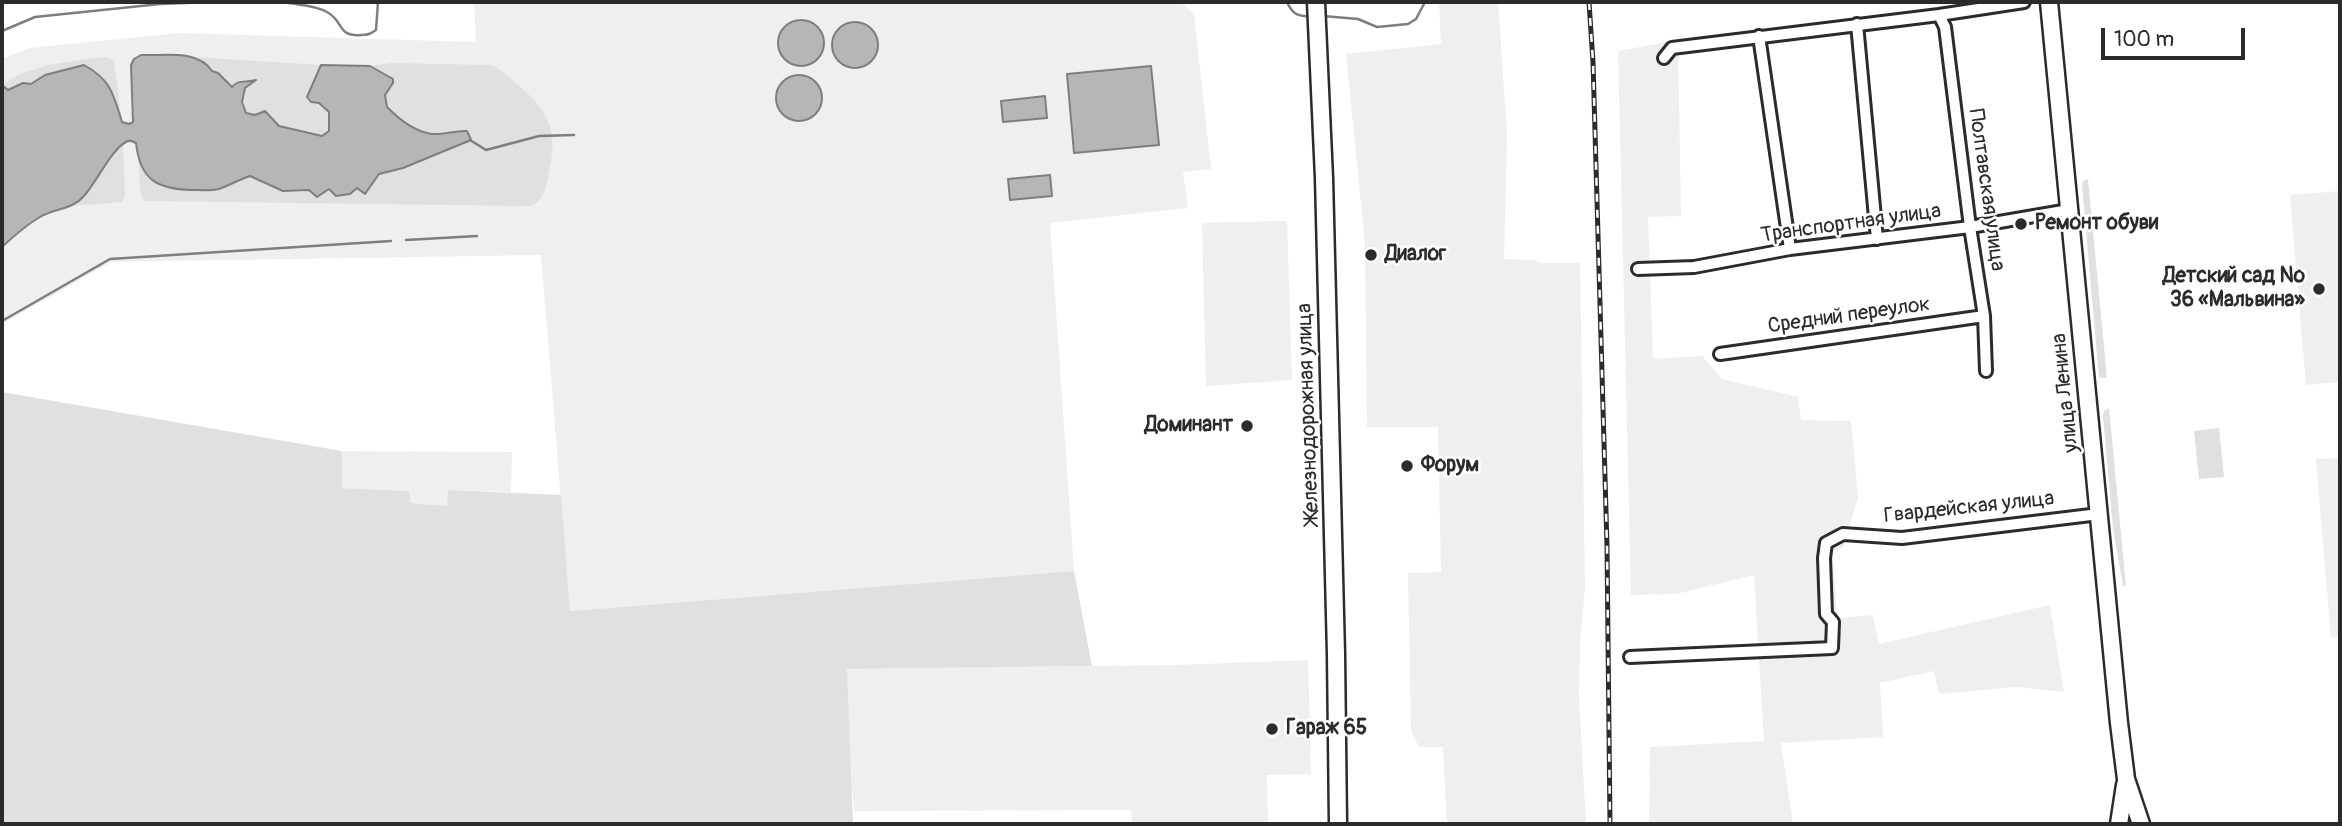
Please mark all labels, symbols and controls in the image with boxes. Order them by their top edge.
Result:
scale bar [2104,14,2248,58]
text: 100 m [2114,26,2174,53]
street label: Полтавская улица [1962,107,2010,273]
street label: Транспортная улица [1759,199,1943,249]
place label: Ремонт обуви [2035,211,2158,237]
marker: Ремонт обуви [2013,216,2029,232]
place label: Диалог [1385,242,1446,268]
marker: Диалог [1363,247,1379,263]
place label: Детский сад № 36 «Мальвина» [2163,264,2305,314]
marker: Детский сад № 36 «Мальвина» [2311,281,2327,297]
street label: Средний переулок [1766,292,1932,340]
street label: Железнодорожная улица [1293,303,1325,525]
street label: улица Ленина [2047,332,2085,454]
place label: Доминант [1145,413,1233,439]
marker: Доминант [1239,418,1255,434]
place label: Форум [1421,453,1479,479]
marker: Форум [1399,458,1415,474]
street label: Гвардейская улица [1883,487,2055,529]
place label: Гараж 65 [1286,716,1367,742]
marker: Гараж 65 [1264,721,1280,737]

